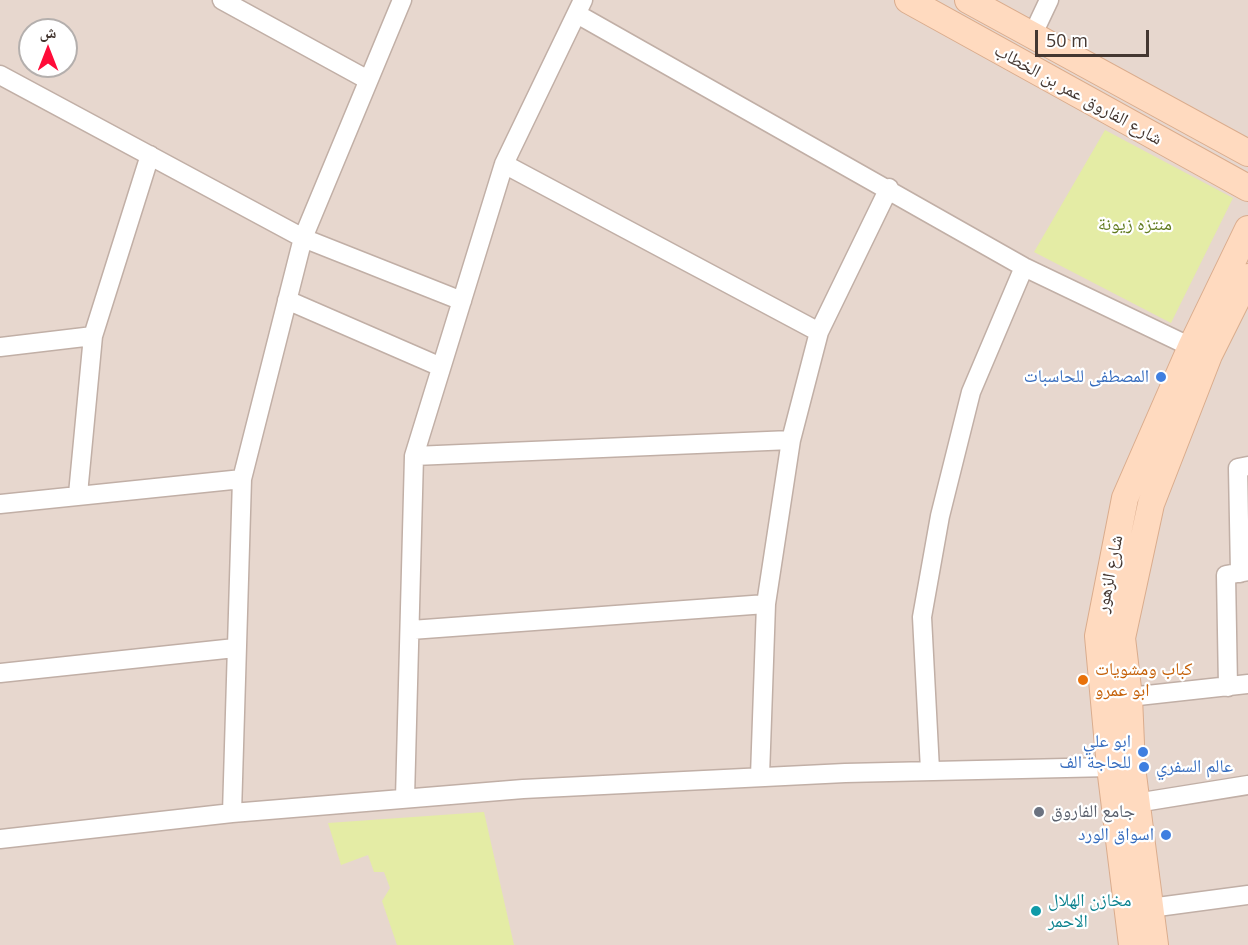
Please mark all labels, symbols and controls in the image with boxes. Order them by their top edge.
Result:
north arrow [18,18,78,78]
scale bar [1038,18,1152,56]
text: ش [40,21,56,43]
text: 50 m [1046,28,1088,52]
street label: شارع الفاروق عمر بن الخطاب [990,40,1166,150]
park label: منتزه زيونة [1098,214,1172,236]
place label: المصطفى للحاسبات [1024,366,1149,388]
marker: المصطفى للحاسبات [1154,370,1168,384]
street label: شارع الزهور [1092,533,1128,615]
place label: كباب ومشويات ابو عمرو [1095,659,1192,702]
marker: كباب ومشويات ابو عمرو [1076,673,1090,687]
place label: ابو علي للحاجة الف [1059,731,1131,774]
marker: ابو علي للحاجة الف [1136,745,1150,759]
place label: عالم السفري [1156,756,1233,778]
marker: عالم السفري [1137,760,1151,774]
place label: جامع الفاروق [1051,801,1135,823]
marker: جامع الفاروق [1032,805,1046,819]
place label: اسواق الورد [1078,824,1154,846]
marker: اسواق الورد [1159,828,1173,842]
place label: مخازن الهلال الاحمر [1048,890,1132,932]
marker: مخازن الهلال الاحمر [1029,904,1043,918]

